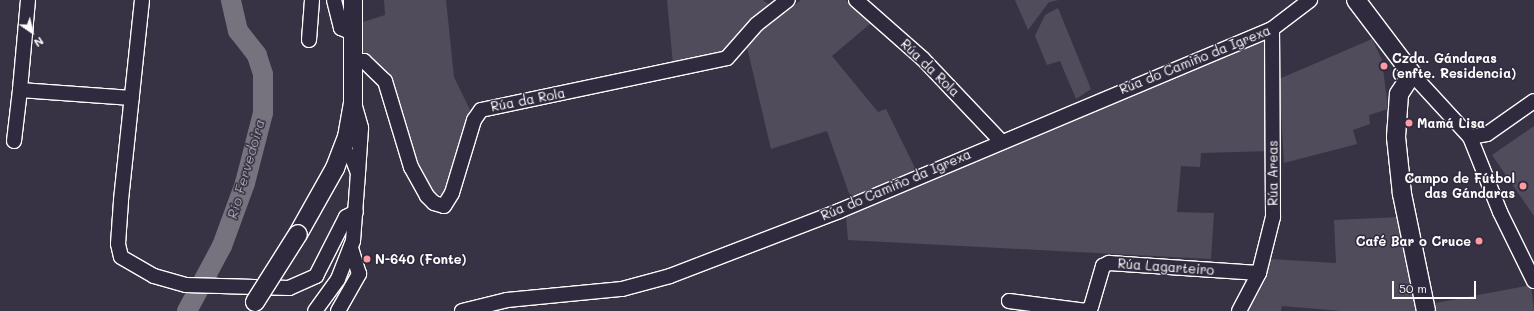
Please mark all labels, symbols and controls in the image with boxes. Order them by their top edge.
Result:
north arrow [12,12,52,52]
street label: Rúa do Camiño da Igrexa [1117,22,1273,98]
text: N [31,34,47,51]
street label: Rúa da Rola [897,36,963,100]
place label: Czda. Gándaras (enfte. Residencia) [1392,51,1516,82]
marker: Czda. Gándaras (enfte. Residencia) [1379,61,1389,71]
street label: Rúa da Rola [489,85,567,115]
place label: Mamá Lisa [1417,115,1485,131]
water label: Río Fervedoira [224,117,268,221]
marker: Mamá Lisa [1404,118,1414,128]
street label: Rúa Areas [1265,140,1281,206]
street label: Rúa do Camiño da Igrexa [819,146,973,224]
place label: Campo de Fútbol das Gándaras [1404,171,1515,202]
marker: Campo de Fútbol das Gándaras [1518,181,1528,191]
place label: Café Bar o Cruce [1356,233,1471,249]
marker: Café Bar o Cruce [1474,236,1484,246]
place label: N-640 (Fonte) [375,251,467,267]
marker: N-640 (Fonte) [362,254,372,264]
street label: Rúa Lagarteiro [1117,256,1215,278]
scale bar [1394,273,1478,299]
text: 50 m [1399,280,1427,296]

